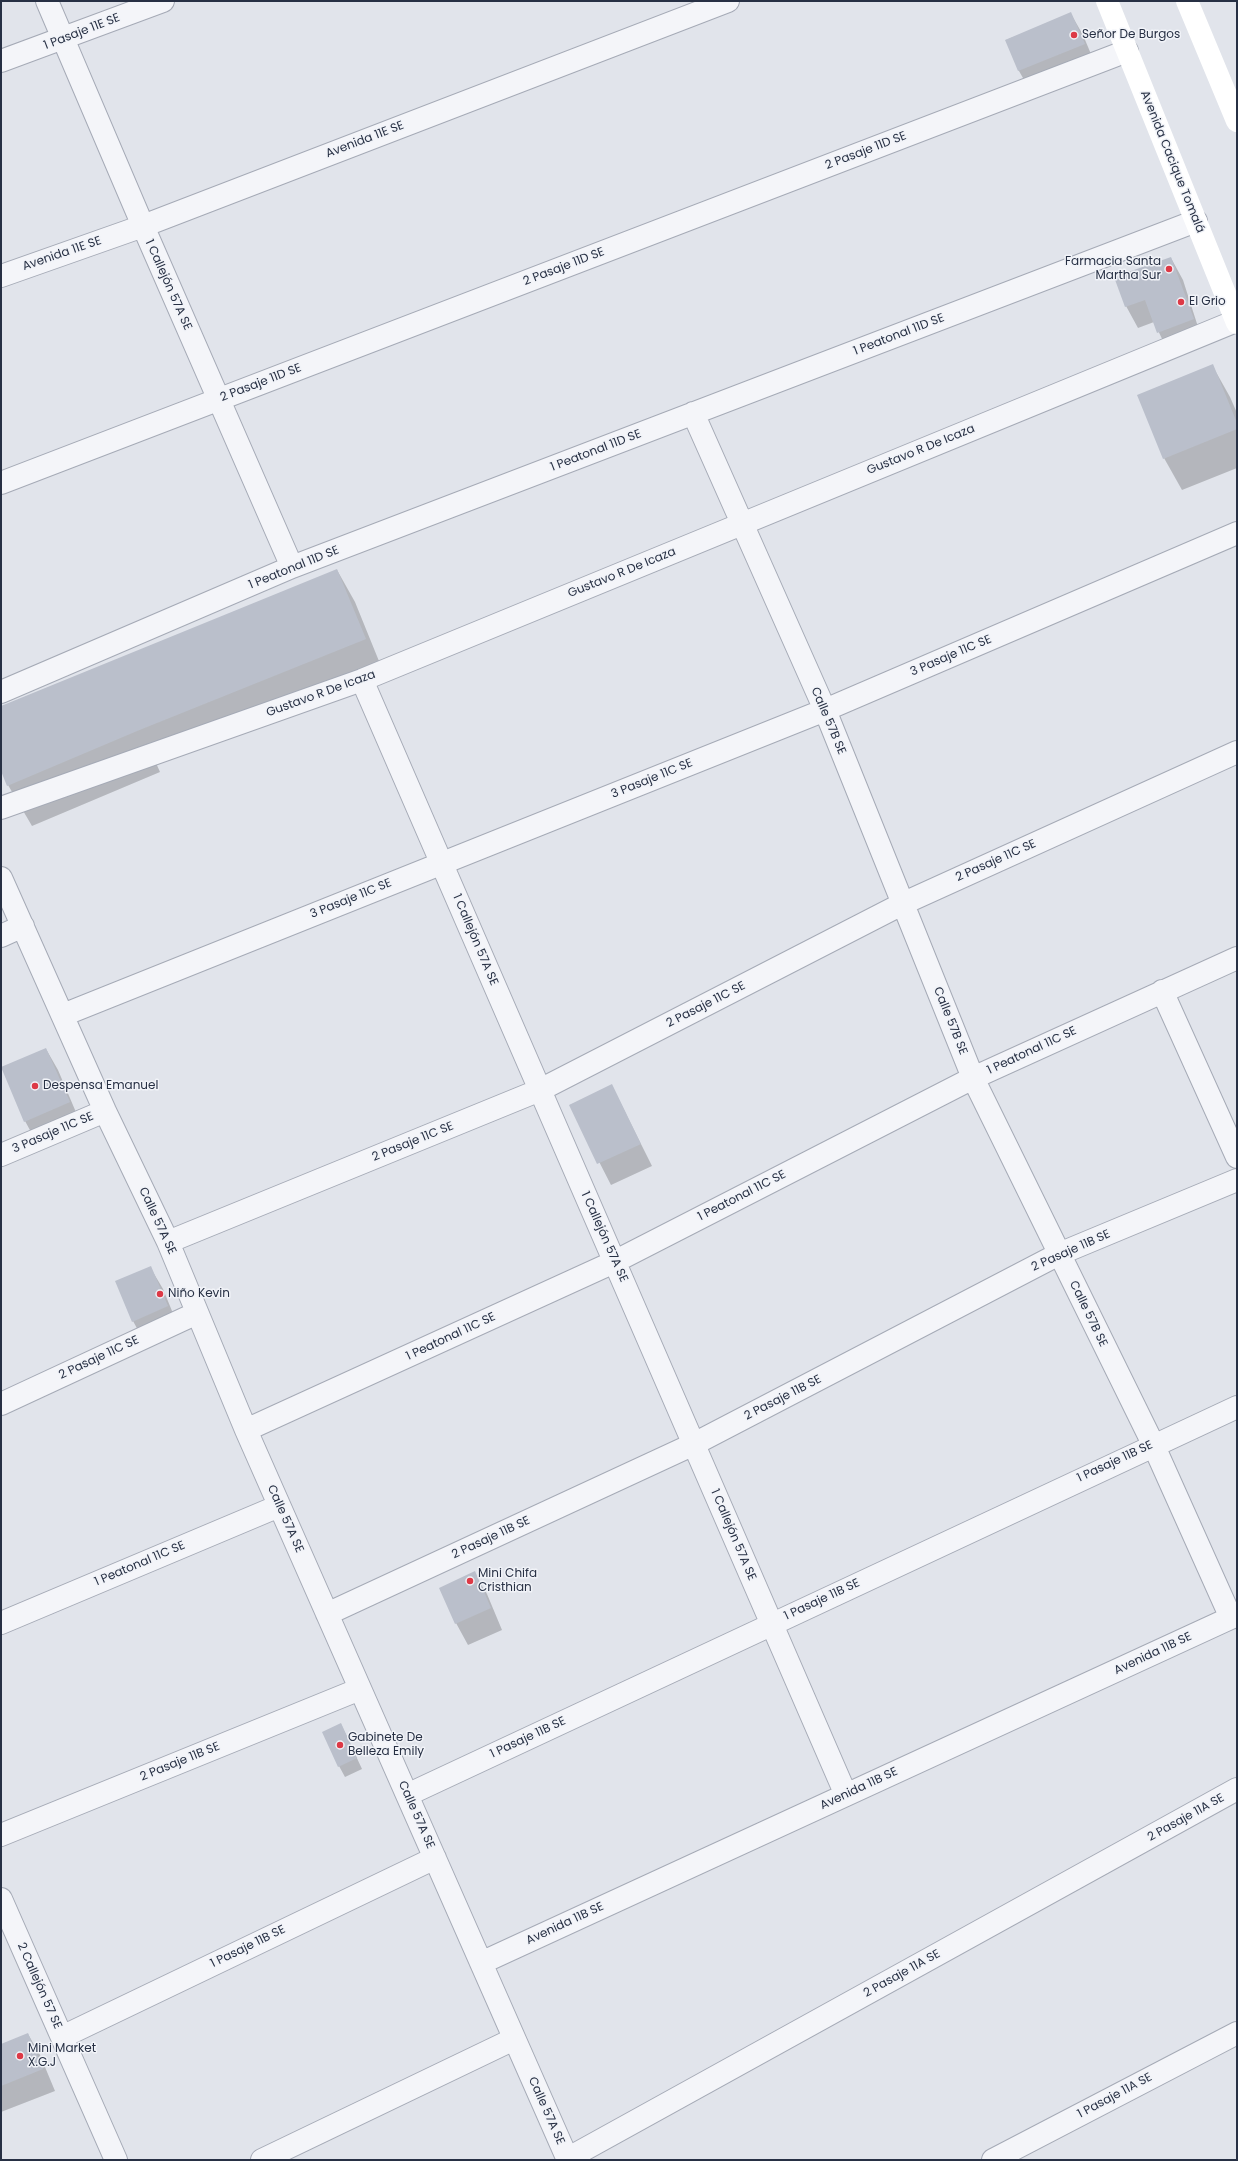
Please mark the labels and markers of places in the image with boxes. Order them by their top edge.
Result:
place label: Señor De Burgos [1082,28,1180,42]
marker: Señor De Burgos [1069,30,1079,40]
place label: Farmacia Santa Martha Sur [1065,255,1161,283]
marker: Farmacia Santa Martha Sur [1164,264,1174,274]
place label: El Grio [1189,295,1226,309]
marker: El Grio [1176,297,1186,307]
place label: Despensa Emanuel [43,1079,158,1093]
marker: Despensa Emanuel [30,1081,40,1091]
place label: Niño Kevin [168,1287,230,1301]
marker: Niño Kevin [155,1289,165,1299]
place label: Mini Chifa Cristhian [478,1567,537,1595]
marker: Mini Chifa Cristhian [465,1576,475,1586]
place label: Gabinete De Belleza Emily [348,1731,424,1759]
marker: Gabinete De Belleza Emily [335,1740,345,1750]
place label: Mini Market X.G.J [28,2042,96,2070]
marker: Mini Market X.G.J [15,2051,25,2061]

